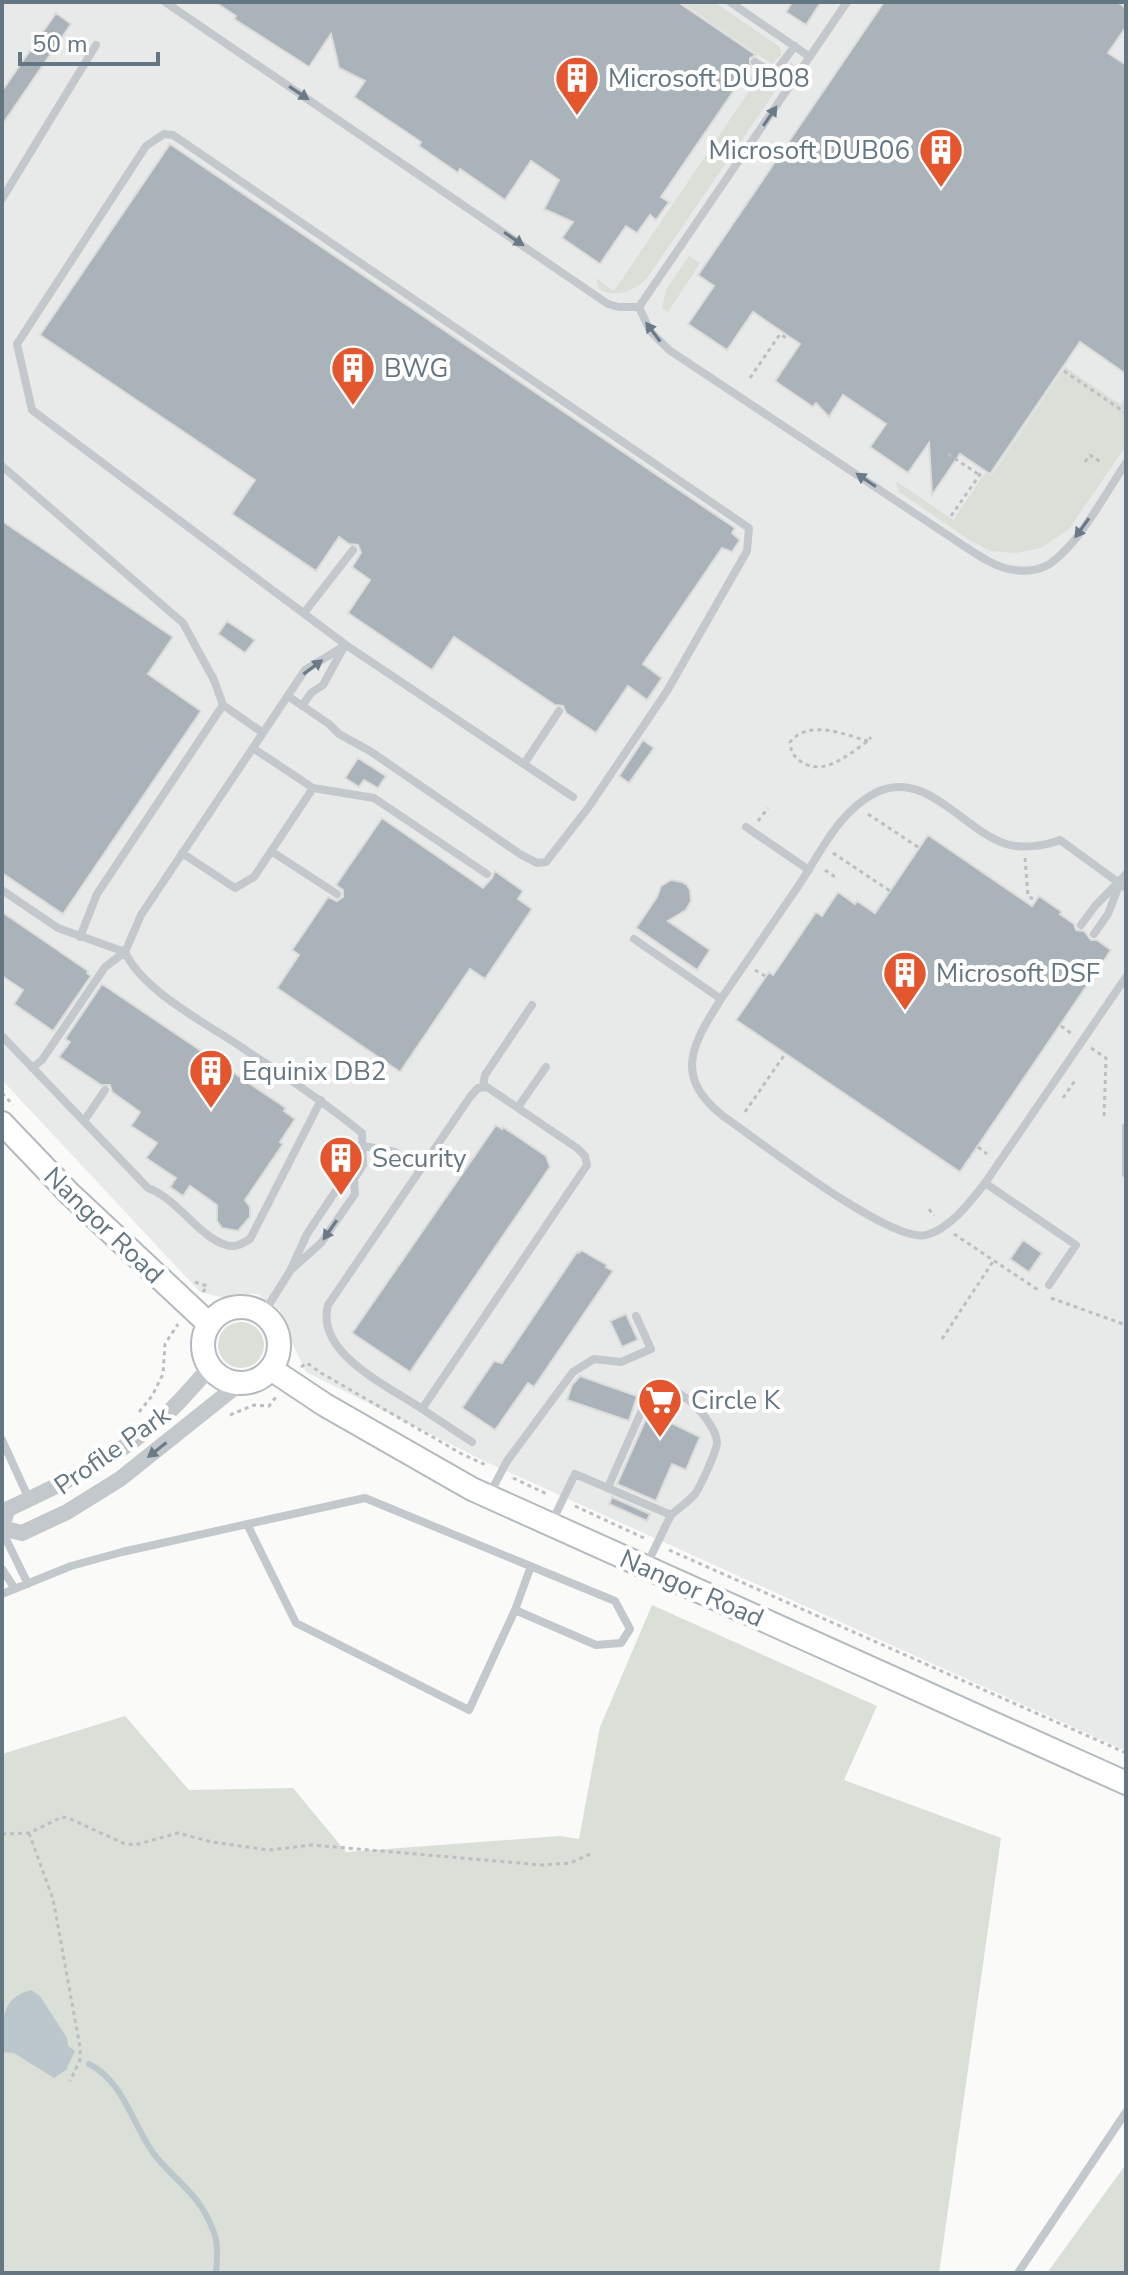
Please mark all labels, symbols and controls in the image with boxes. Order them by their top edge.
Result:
scale bar [20,16,158,66]
text: 50 m [32,28,88,60]
building icon: Microsoft DUB08 [553,54,601,117]
place label: Microsoft DUB08 [608,61,810,96]
one-way arrow [288,85,309,100]
one-way arrow [762,105,777,126]
building icon: Microsoft DUB06 [917,126,965,189]
place label: Microsoft DUB06 [708,133,910,168]
one-way arrow [503,231,524,246]
one-way arrow [646,322,662,342]
building icon: BWG [329,344,377,407]
place label: BWG [384,351,448,386]
one-way arrow [855,473,876,488]
one-way arrow [1074,517,1090,538]
one-way arrow [303,659,323,675]
building icon: Microsoft DSF [881,949,929,1012]
place label: Microsoft DSF [936,956,1100,991]
building icon: Equinix DB2 [187,1047,235,1110]
place label: Equinix DB2 [242,1054,386,1089]
building icon: Security [317,1134,365,1197]
place label: Security [372,1141,467,1176]
street label: Nangor Road [36,1159,171,1291]
one-way arrow [323,1219,338,1240]
supermarket icon: Circle K [636,1376,684,1439]
place label: Circle K [691,1383,781,1418]
street label: Profile Park [47,1397,178,1503]
one-way arrow [147,1442,167,1458]
street label: Nangor Road [614,1541,769,1636]

